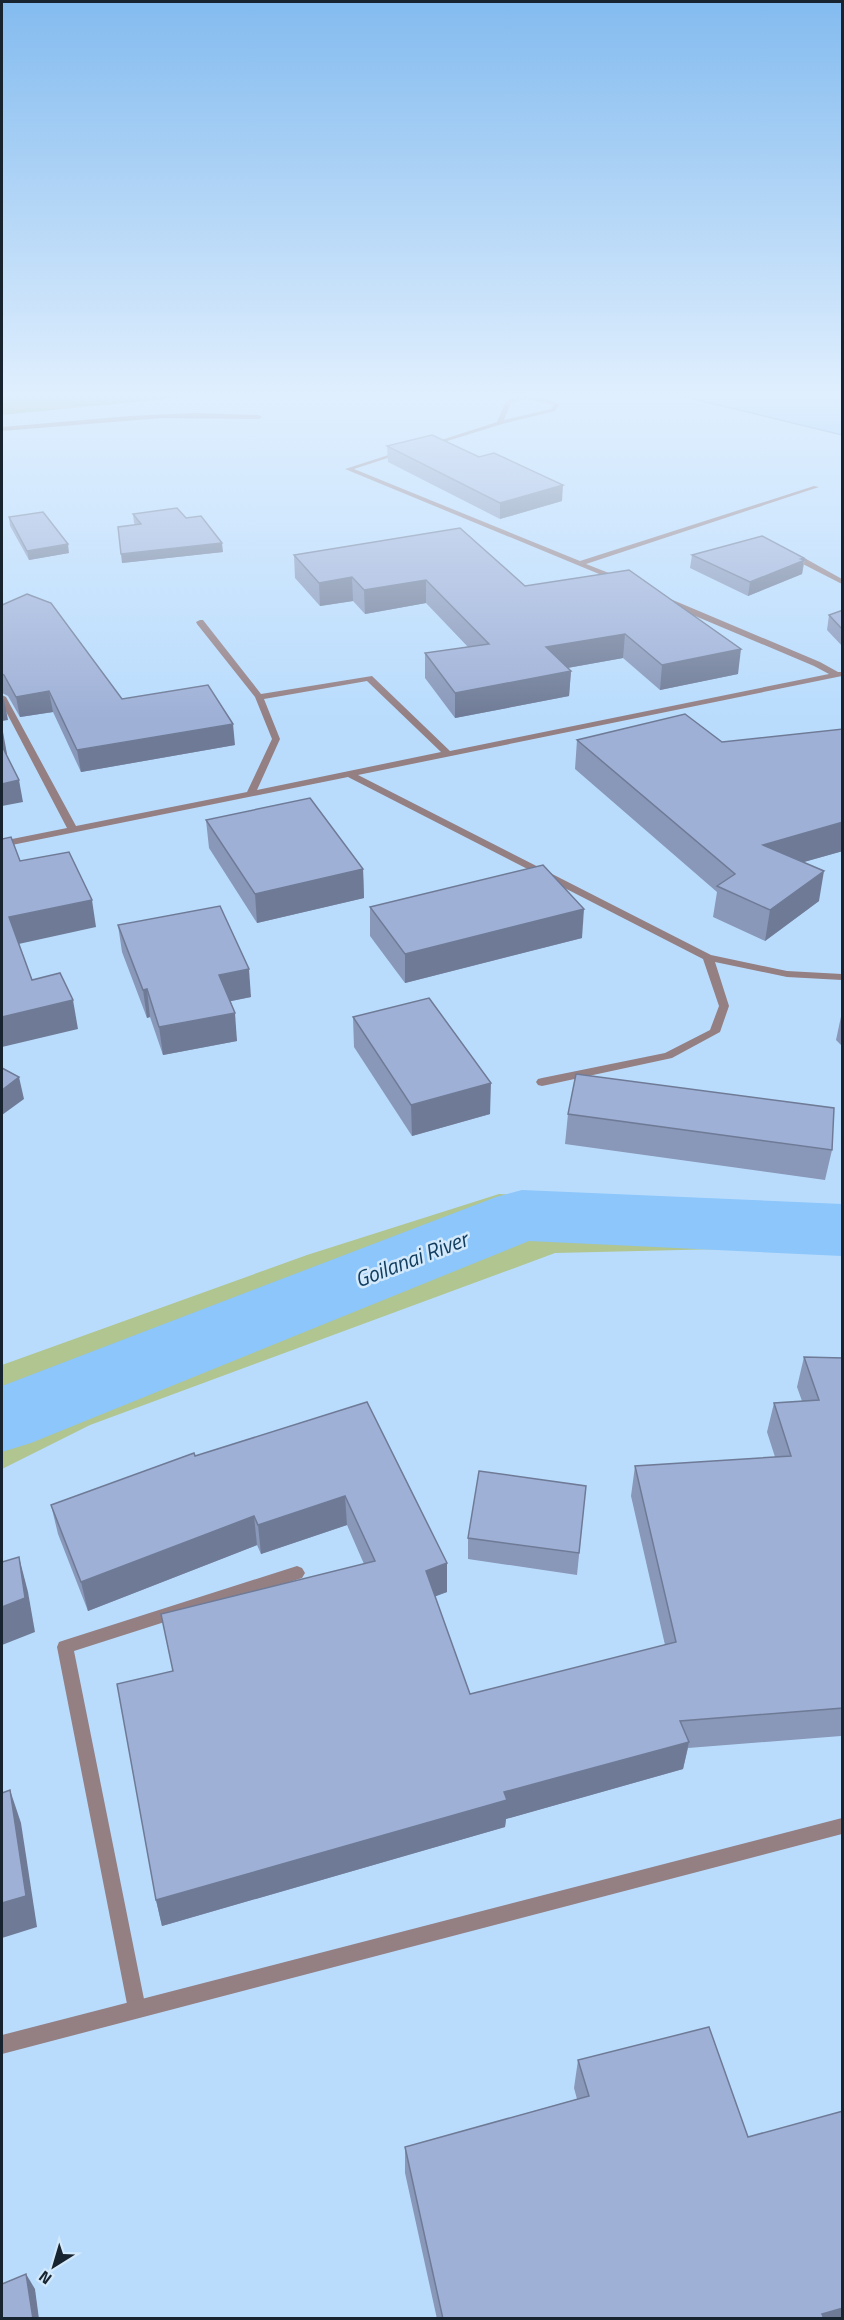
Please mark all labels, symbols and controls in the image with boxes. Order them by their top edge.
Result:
water label: Goilanai River [349,1221,475,1296]
north arrow [24,2236,84,2296]
text: N [33,2265,57,2291]

